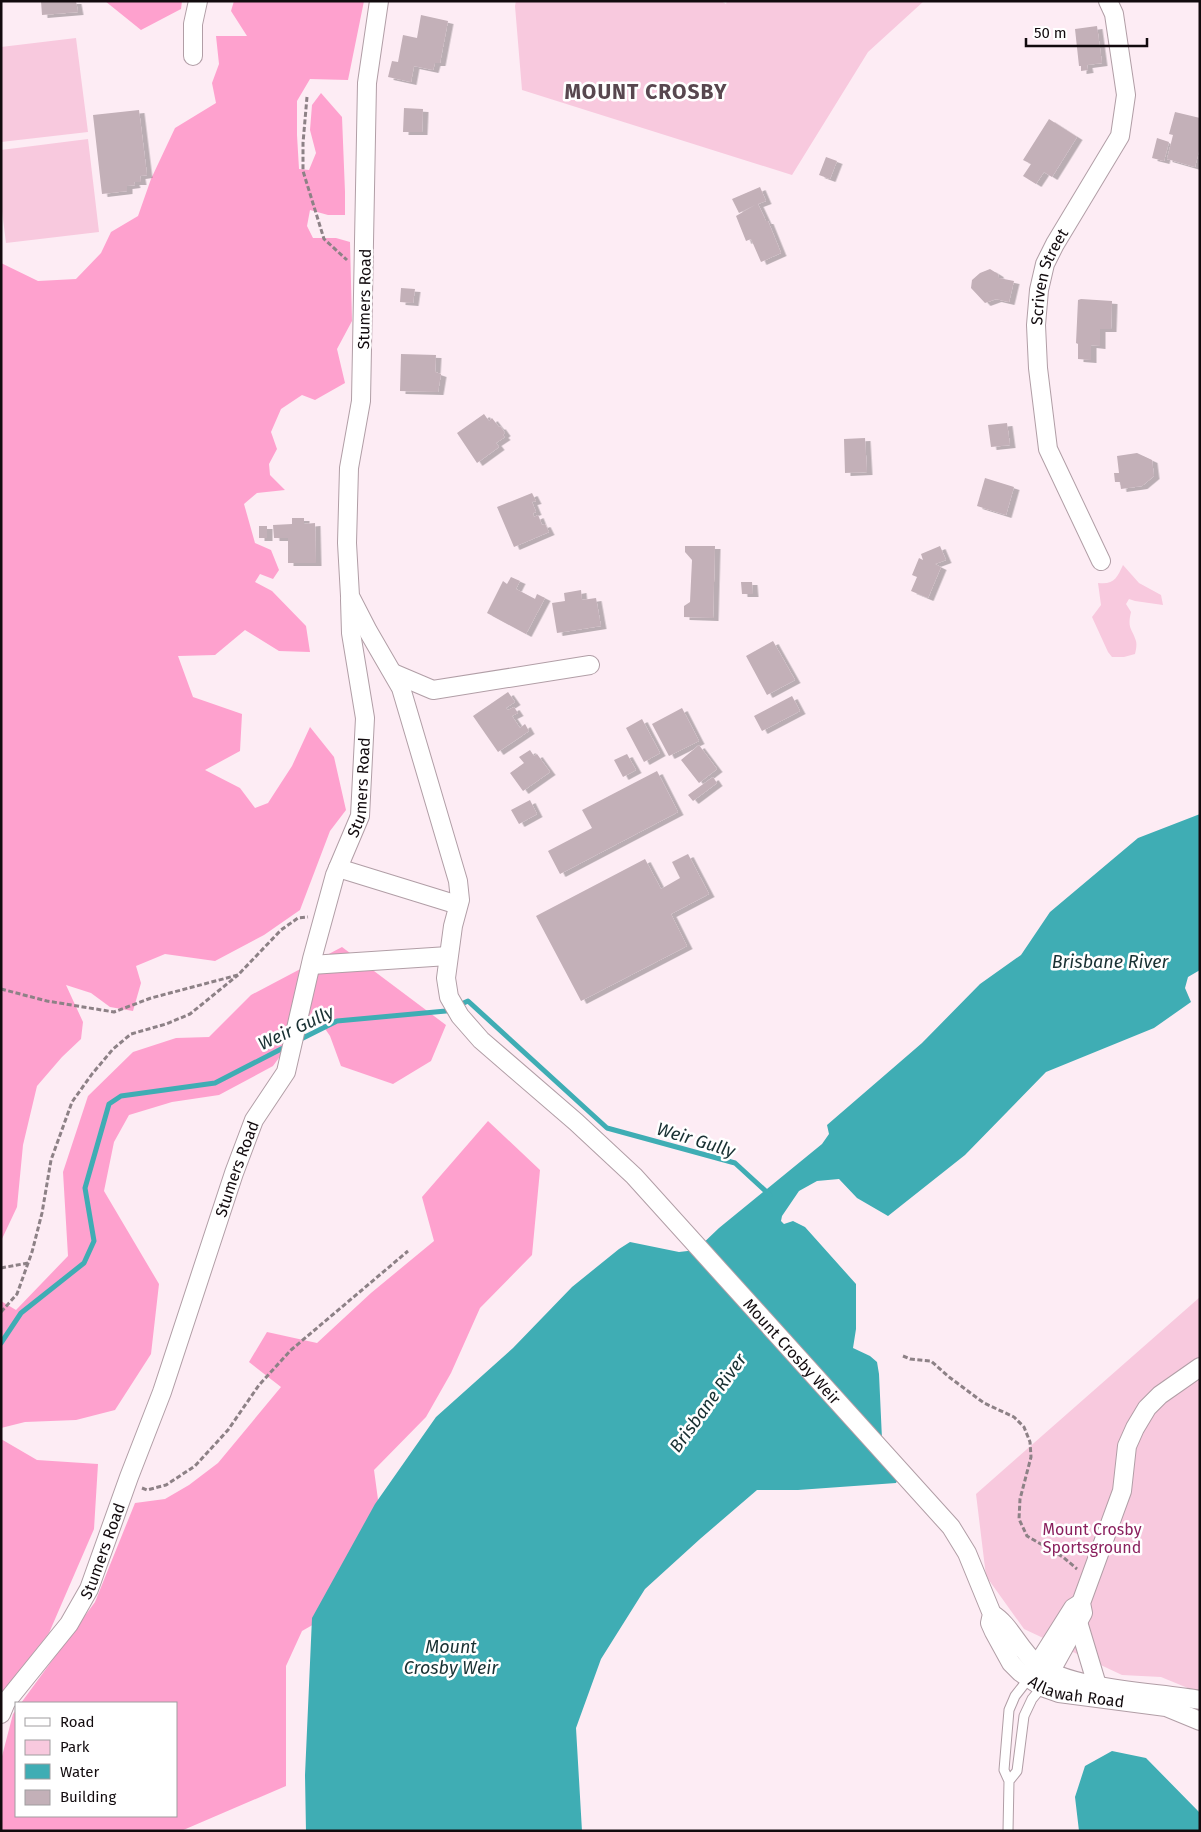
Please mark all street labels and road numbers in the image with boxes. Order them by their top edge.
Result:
street label: Scriven Street [1027,225,1072,326]
street label: Stumers Road [354,248,375,350]
street label: Stumers Road [343,737,374,840]
street label: Stumers Road [211,1118,263,1220]
street label: Mount Crosby Weir [739,1295,845,1409]
street label: Stumers Road [76,1500,129,1603]
street label: Allawah Road [1025,1672,1125,1711]

